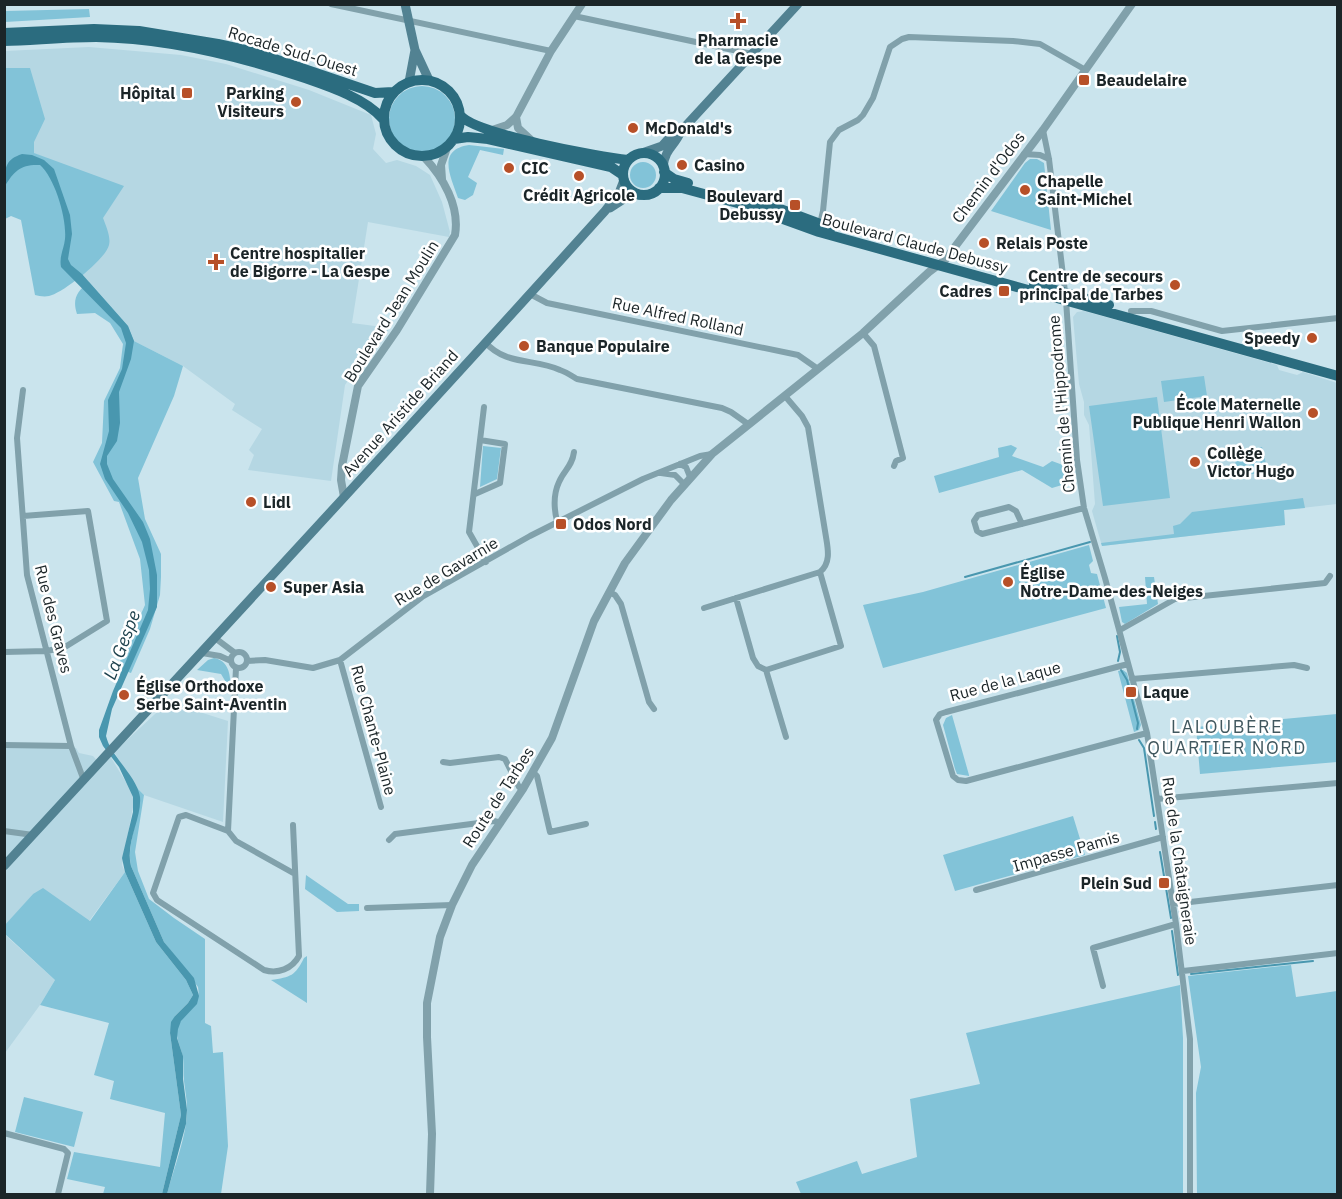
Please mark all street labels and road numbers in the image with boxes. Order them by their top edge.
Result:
street label: Rocade Sud-Ouest [226,22,360,80]
street label: Chemin d'Odos [947,127,1029,227]
street label: Boulevard Claude Debussy [820,209,1010,277]
street label: Boulevard Jean Moulin [339,236,443,386]
street label: Rue Alfred Rolland [610,292,746,340]
street label: Chemin de l'Hippodrome [1043,314,1079,494]
street label: Avenue Aristide Briand [338,345,462,481]
street label: Rue de Gavarnie [391,532,502,610]
street label: Rue des Graves [31,563,77,675]
street label: Rue de la Laque [947,657,1063,705]
street label: Rue Chante-Plaine [347,663,401,797]
street label: Route de Tarbes [458,743,538,851]
street label: Rue de la Châtaigneraie [1158,776,1202,947]
street label: Impasse Pamis [1010,826,1122,876]

